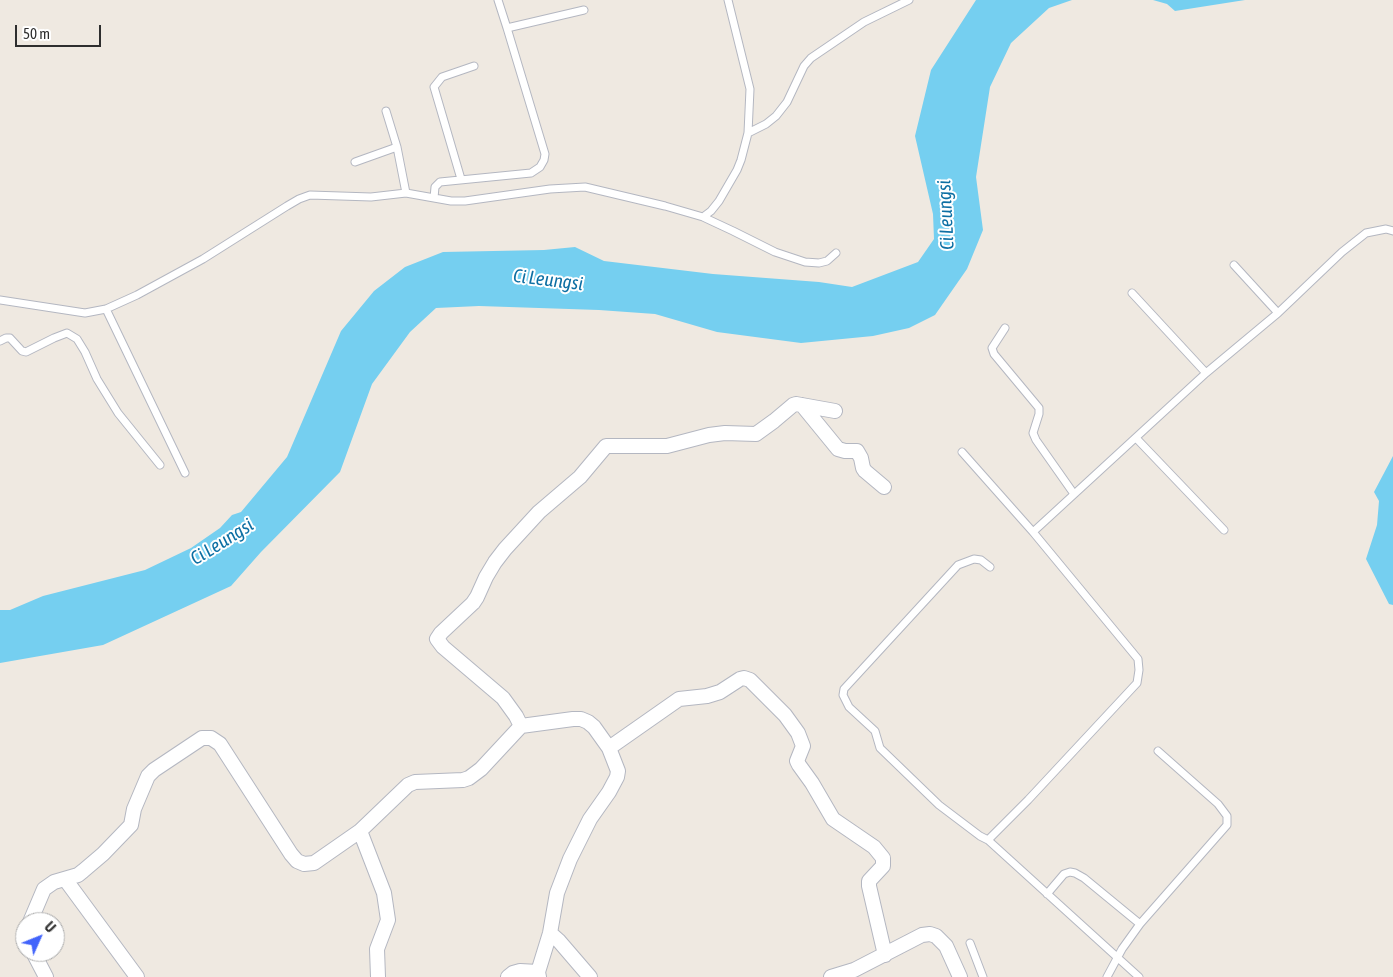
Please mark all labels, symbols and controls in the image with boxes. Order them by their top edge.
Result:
scale bar [18,15,104,47]
text: 50 m [23,25,50,42]
water label: Ci Leungsi [933,179,959,251]
water label: Ci Leungsi [512,264,584,296]
water label: Ci Leungsi [186,514,258,570]
north arrow [15,912,65,962]
text: U [41,919,59,936]

